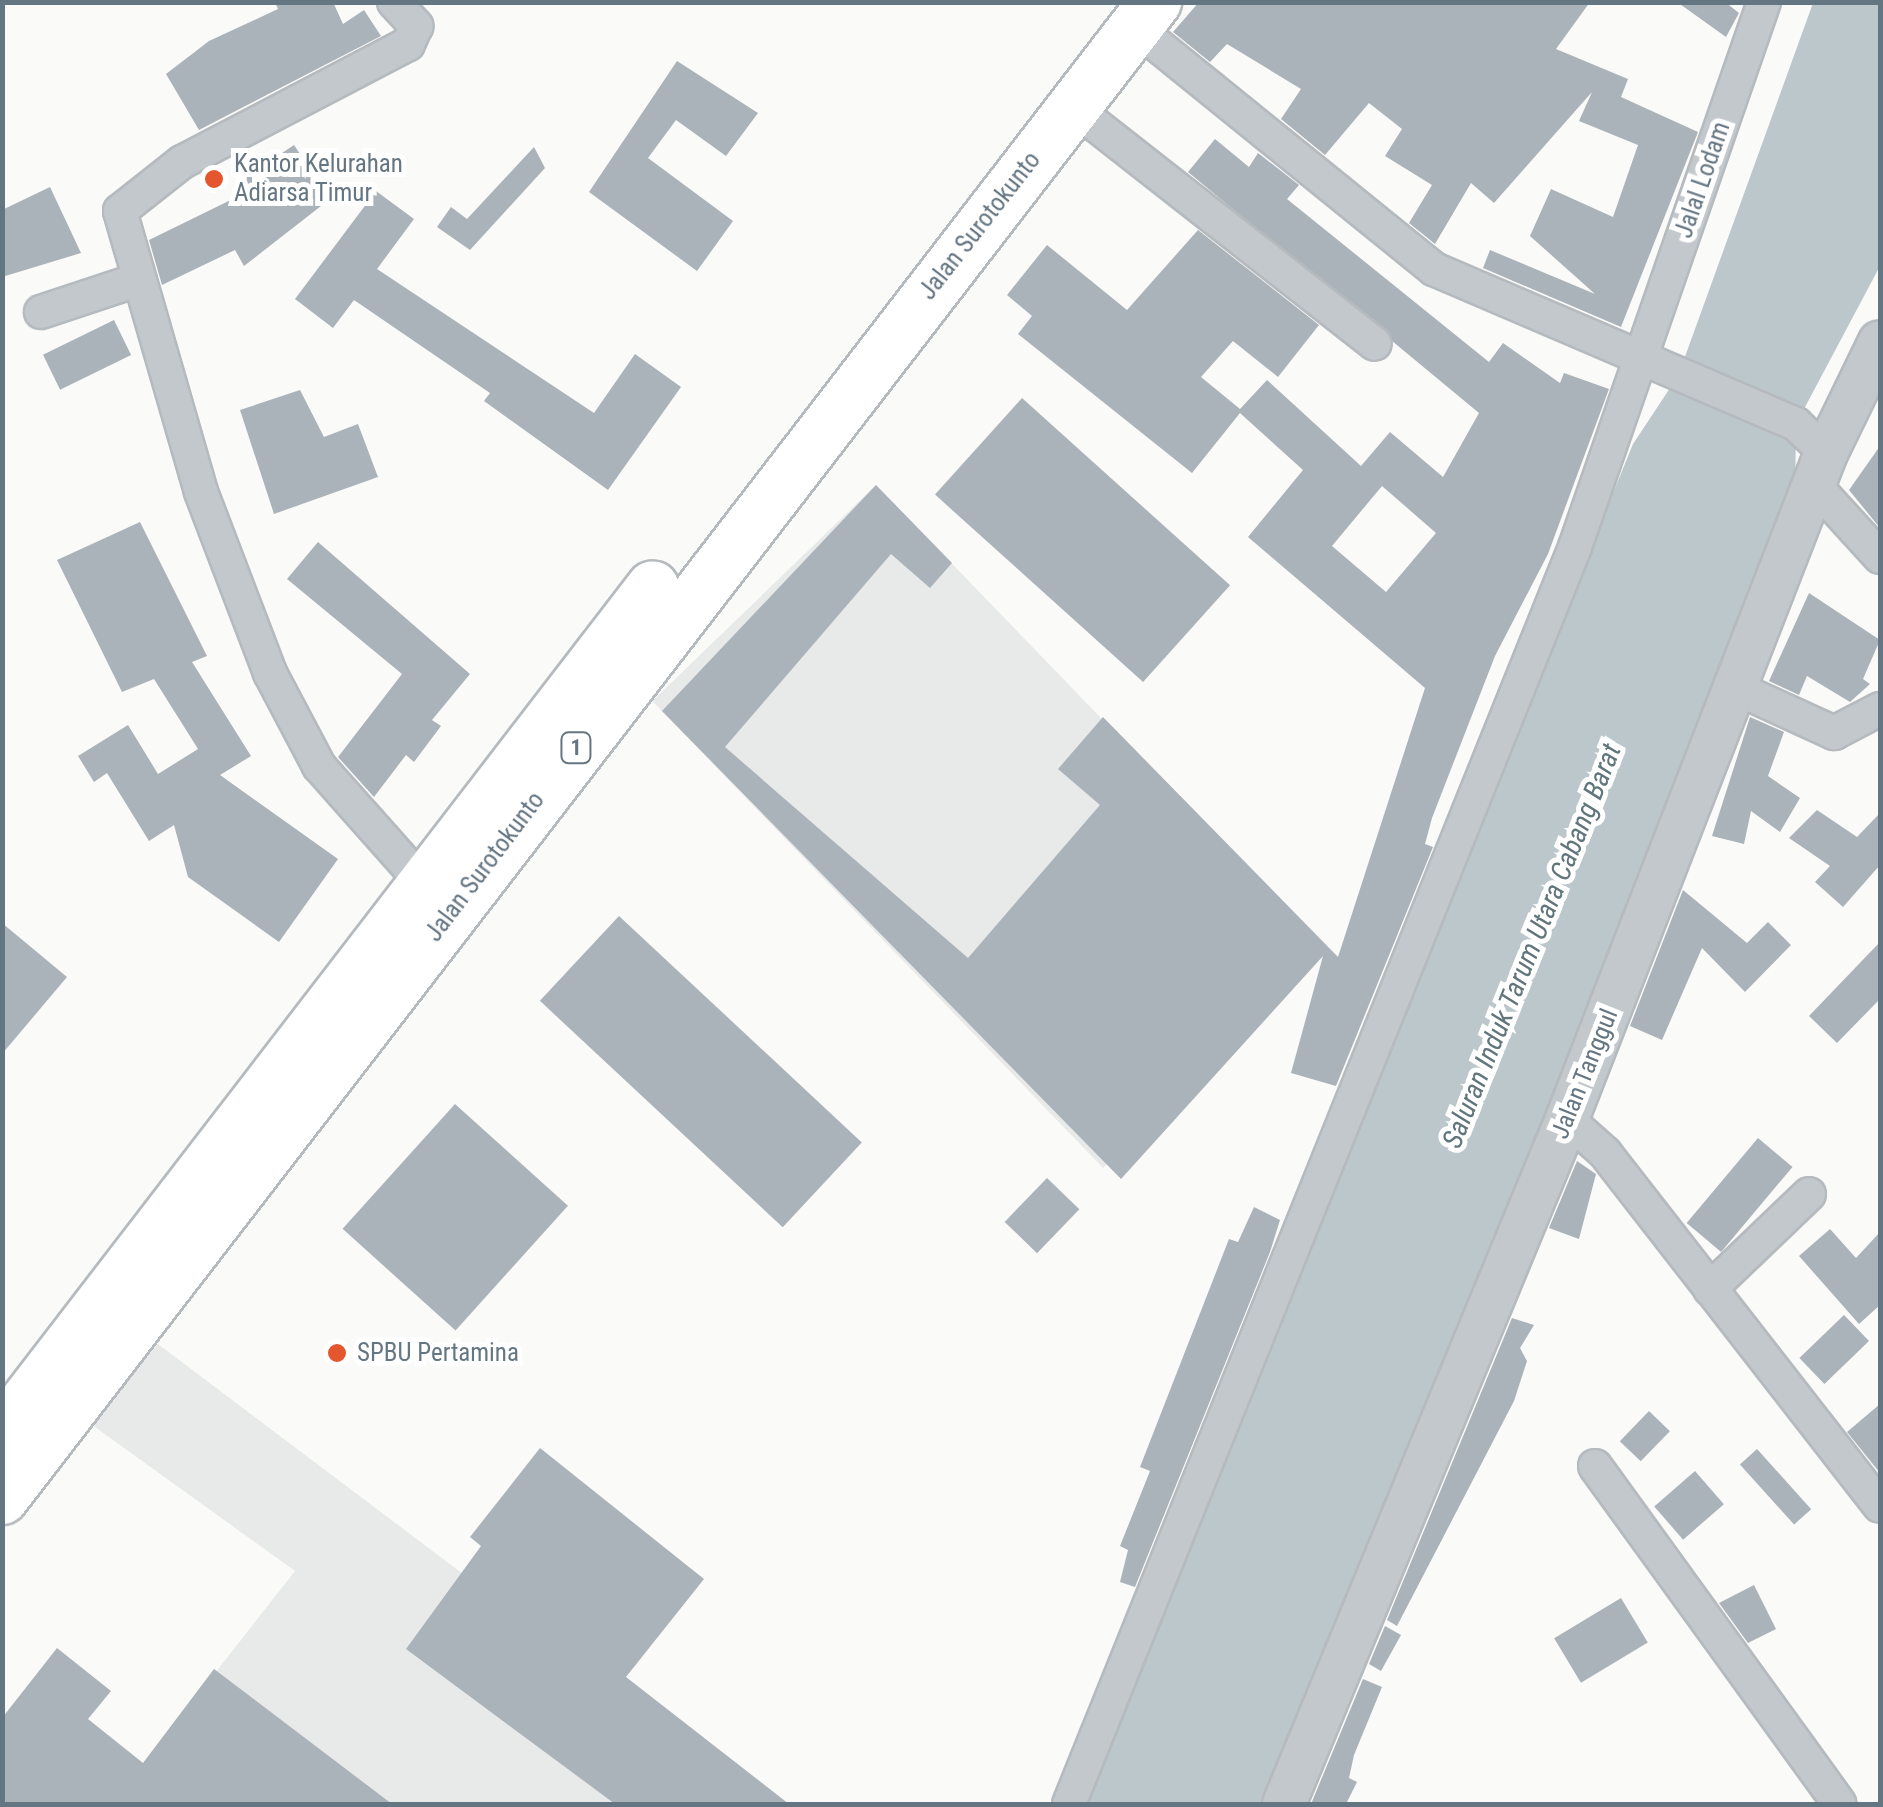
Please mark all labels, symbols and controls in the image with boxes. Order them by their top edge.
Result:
street label: Jalal Lodam [1669,118,1737,242]
street label: Jalan Surotokunto [913,146,1047,306]
place label: Kantor Kelurahan Adiarsa Timur [234,150,403,209]
marker: Kantor Kelurahan Adiarsa Timur [203,168,225,190]
road number: 1 [558,731,594,765]
water label: Saluran Induk Tarum Utara Cabang Barat [1435,739,1629,1153]
street label: Jalan Surotokunto [419,786,551,948]
street label: Jalan Tanggul [1545,1004,1625,1144]
place label: SPBU Pertamina [357,1338,519,1368]
marker: SPBU Pertamina [326,1342,348,1364]

